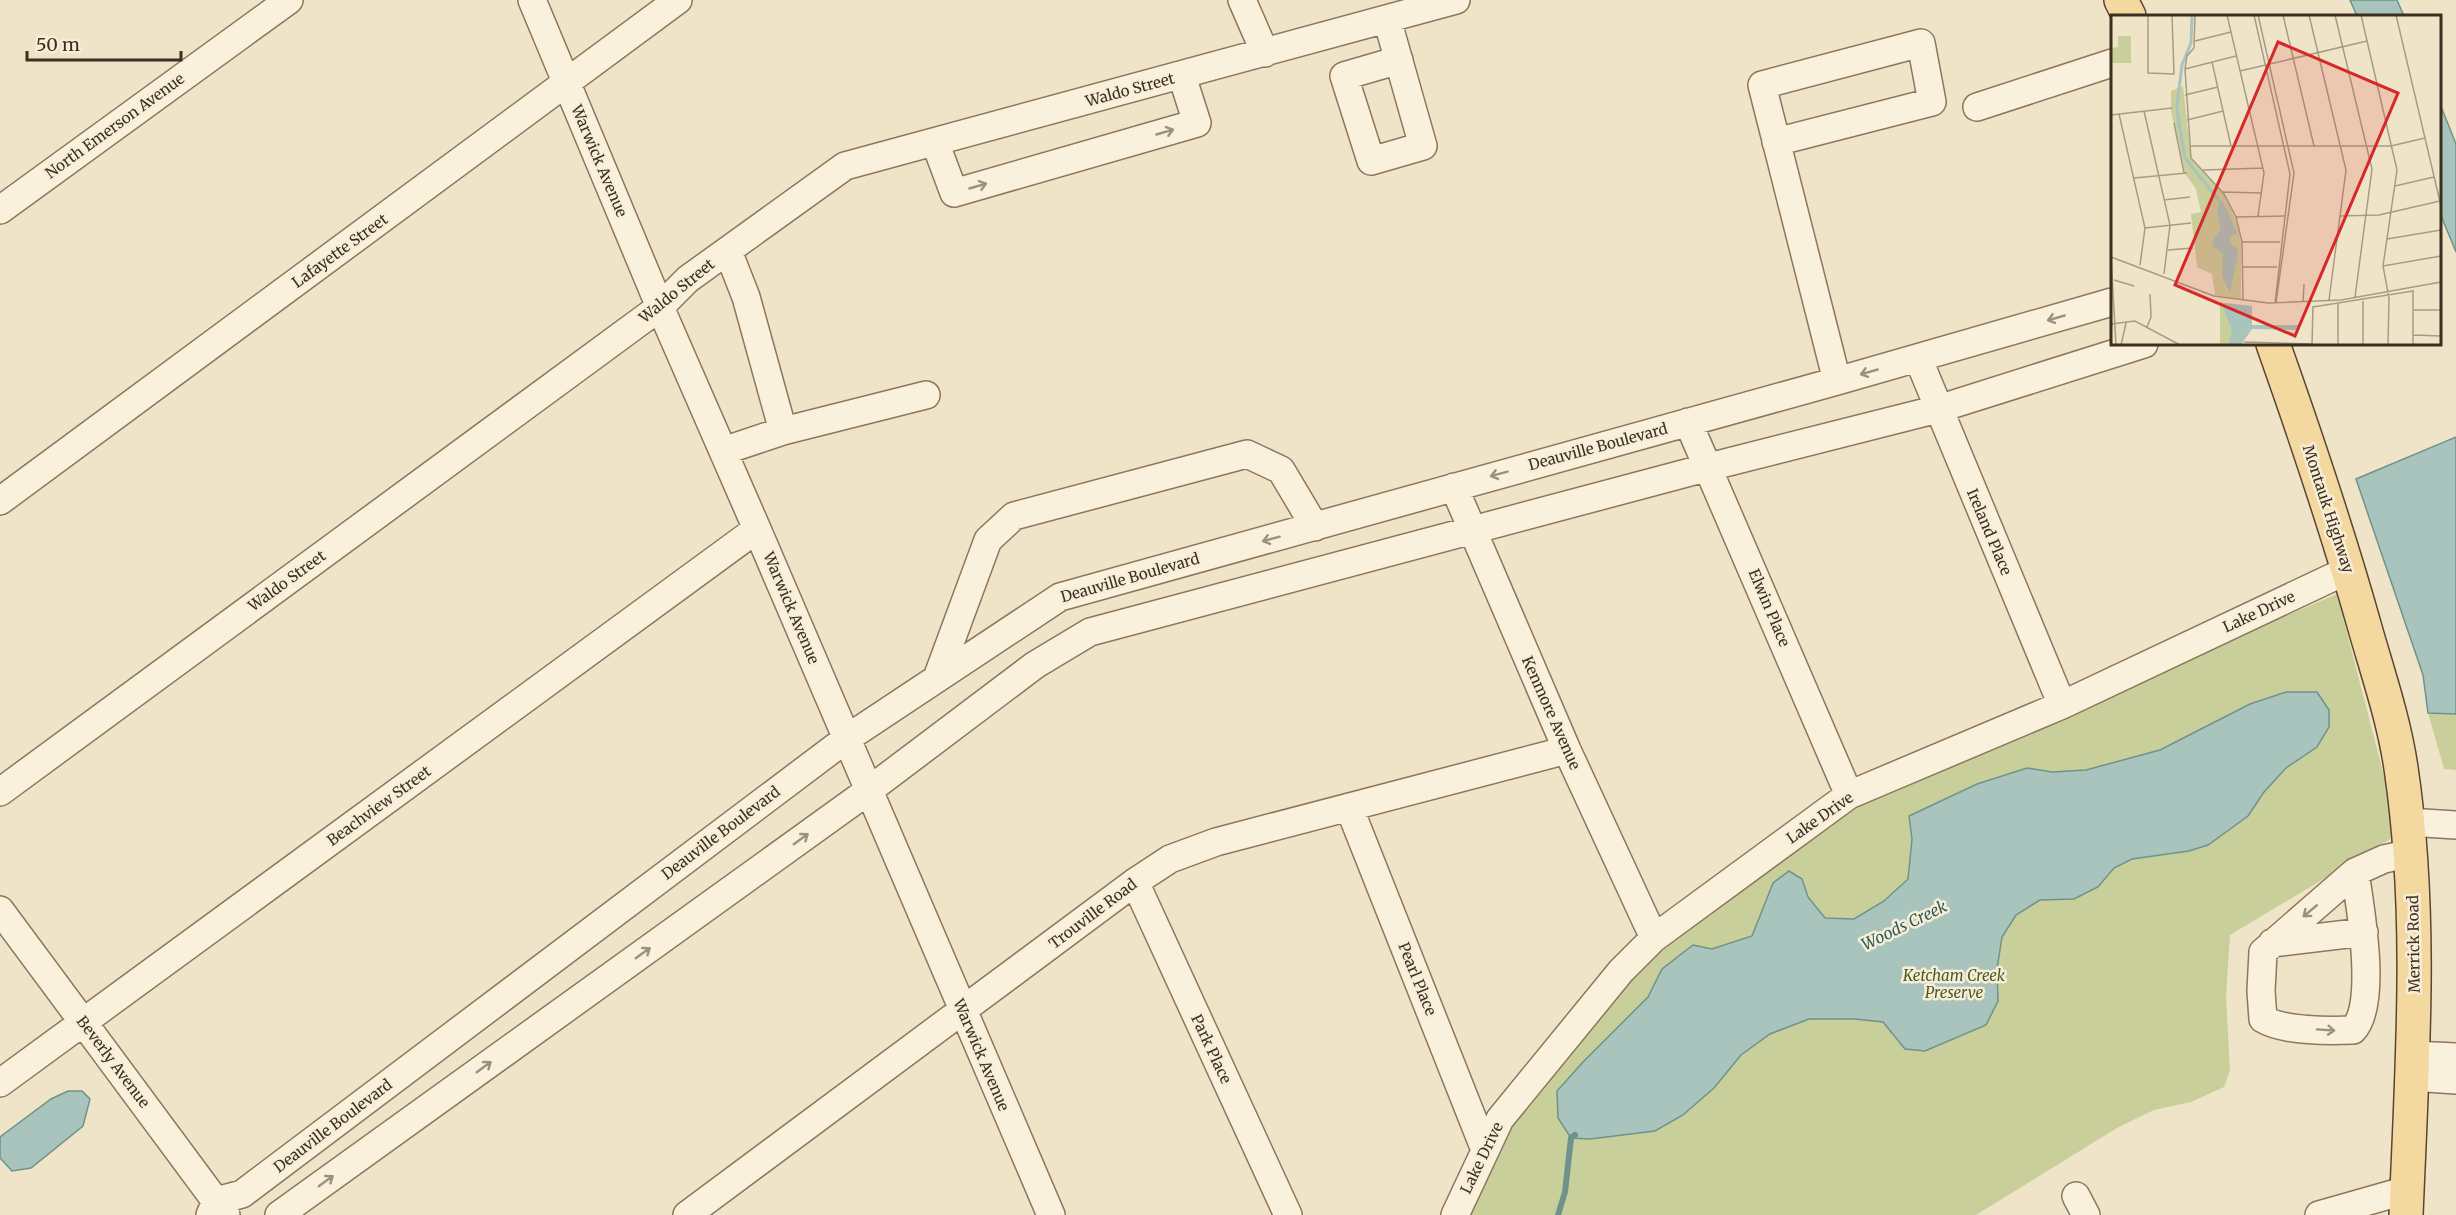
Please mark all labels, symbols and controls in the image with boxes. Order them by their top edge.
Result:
inset map [2111,15,2441,345]
scale bar [27,24,182,62]
text: 50 m [36,33,80,56]
street label: Waldo Street [1082,68,1177,111]
street label: North Emerson Avenue [42,69,188,182]
street label: Warwick Avenue [567,101,632,220]
one-way arrow [1155,126,1174,137]
one-way arrow [968,180,987,191]
street label: Lafayette Street [288,209,391,292]
street label: Waldo Street [634,254,718,327]
one-way arrow [2047,313,2066,324]
one-way arrow [1860,367,1879,378]
street label: Deauville Boulevard [1526,419,1670,474]
street label: Montauk Highway [2299,442,2358,576]
one-way arrow [1490,469,1509,481]
street label: Ireland Place [1963,486,2016,578]
one-way arrow [1261,533,1280,545]
street label: Waldo Street [243,546,329,616]
street label: Warwick Avenue [759,548,824,667]
street label: Deauville Boulevard [1058,549,1201,606]
street label: Elwin Place [1745,566,1794,650]
street label: Lake Drive [2220,587,2298,636]
street label: Kenmore Avenue [1518,653,1585,773]
street label: Beachview Street [323,761,434,850]
street label: Deauville Boulevard [658,782,784,883]
street label: Lake Drive [1783,788,1857,848]
one-way arrow [792,833,808,845]
street label: Trouville Road [1045,874,1140,953]
street label: Merrick Road [2403,895,2424,993]
water label: Woods Creek [1858,896,1950,954]
one-way arrow [2302,904,2318,917]
street label: Pearl Place [1394,939,1441,1018]
one-way arrow [634,947,650,959]
park label: Ketcham Creek Preserve [1902,966,2006,1002]
street label: Warwick Avenue [949,995,1014,1114]
street label: Park Place [1187,1011,1236,1087]
street label: Beverly Avenue [73,1012,154,1112]
one-way arrow [2316,1025,2336,1036]
one-way arrow [476,1061,492,1073]
street label: Deauville Boulevard [270,1075,396,1176]
street label: Lake Drive [1456,1119,1507,1197]
one-way arrow [318,1175,334,1187]

